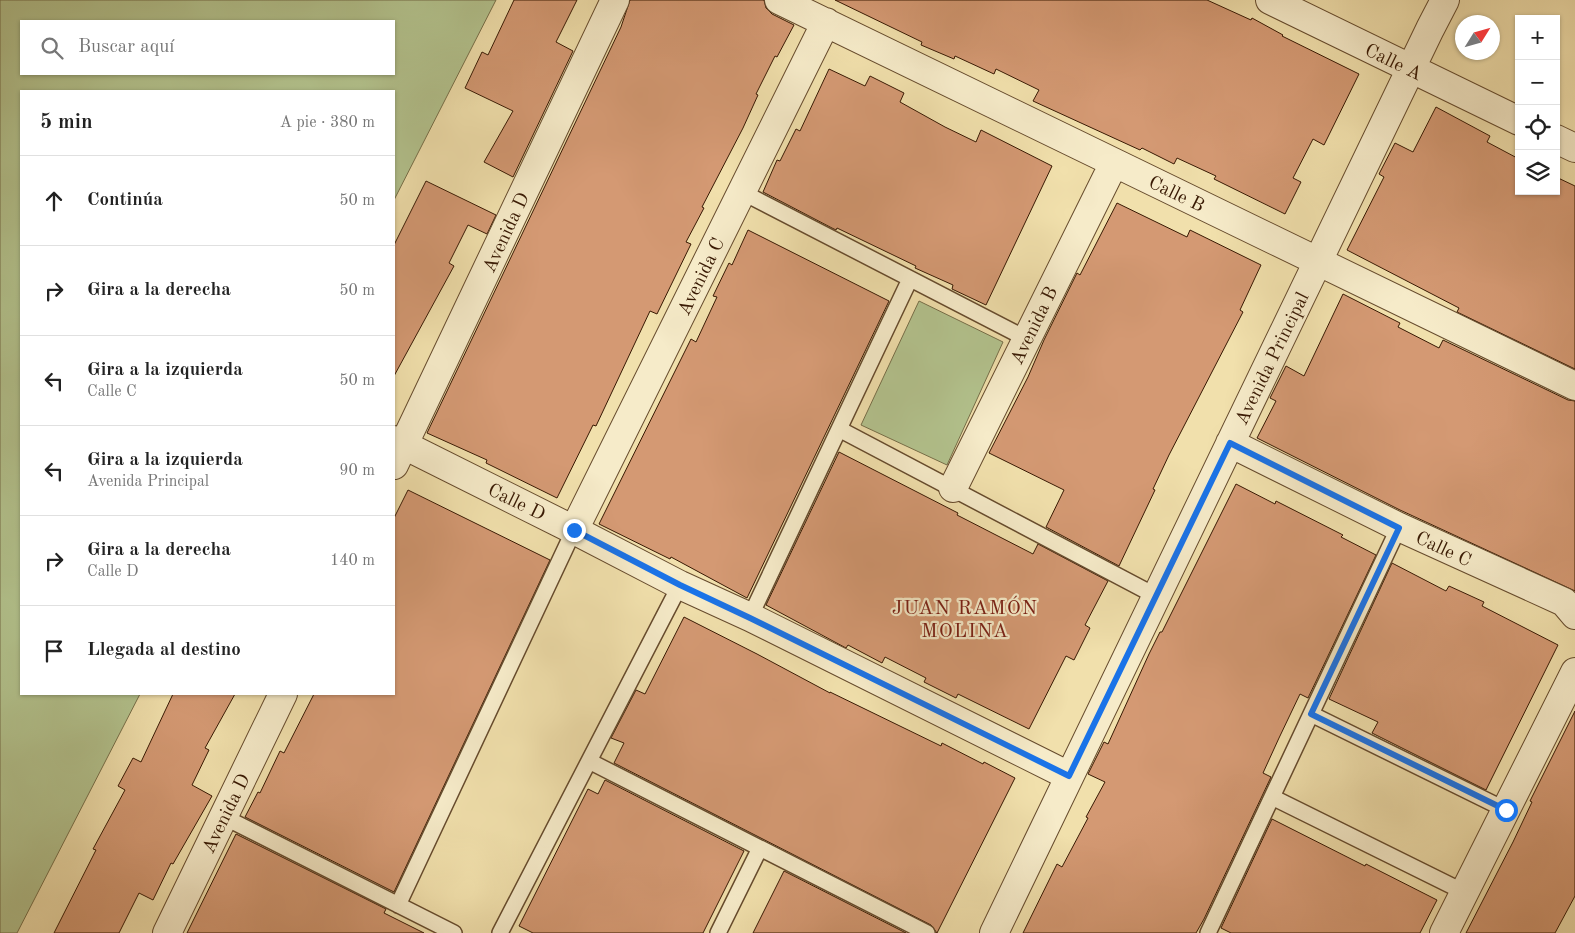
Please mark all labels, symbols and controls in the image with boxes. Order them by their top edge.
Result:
north arrow [1455,15,1500,60]
map controls [1515,15,1560,195]
button: + [1515,15,1560,60]
search box [20,20,395,75]
icon: search [38,34,66,62]
text: Buscar aquí [78,38,174,57]
street label: Calle A [1361,41,1425,85]
button: − [1515,60,1560,105]
button: locate [1515,105,1560,150]
text: 5 min [40,112,93,133]
text: A pie · 380 m [280,115,375,131]
button: layers [1515,150,1560,195]
street label: Calle B [1145,174,1207,217]
icon: ahead [40,187,68,215]
street label: Avenida D [480,190,534,276]
text: Continúa [87,191,163,210]
text: 50 m [339,193,375,209]
street label: Avenida C [675,235,729,319]
icon: right [40,277,68,305]
text: Gira a la derecha [87,281,231,300]
text: 50 m [339,283,375,299]
street label: Avenida B [1008,284,1062,368]
street label: Avenida Principal [1233,290,1314,428]
text: Gira a la izquierda [87,361,243,380]
icon: left [40,367,68,395]
text: 50 m [339,373,375,389]
text: Calle C [87,384,137,400]
text: Gira a la izquierda [87,451,243,470]
icon: left [40,457,68,485]
text: 90 m [339,463,375,479]
text: Avenida Principal [87,474,209,490]
street label: Calle D [484,481,548,525]
route end [563,519,586,542]
street label: Calle C [1412,529,1474,571]
text: Gira a la derecha [87,541,231,560]
icon: right [40,547,68,575]
text: 140 m [330,553,375,569]
text: Calle D [87,564,139,580]
district label: JUAN RAMÓN MOLINA [892,595,1038,642]
icon: arrive [40,637,68,665]
text: Llegada al destino [87,641,241,660]
street label: Avenida D [200,771,255,857]
route start [1495,799,1518,822]

